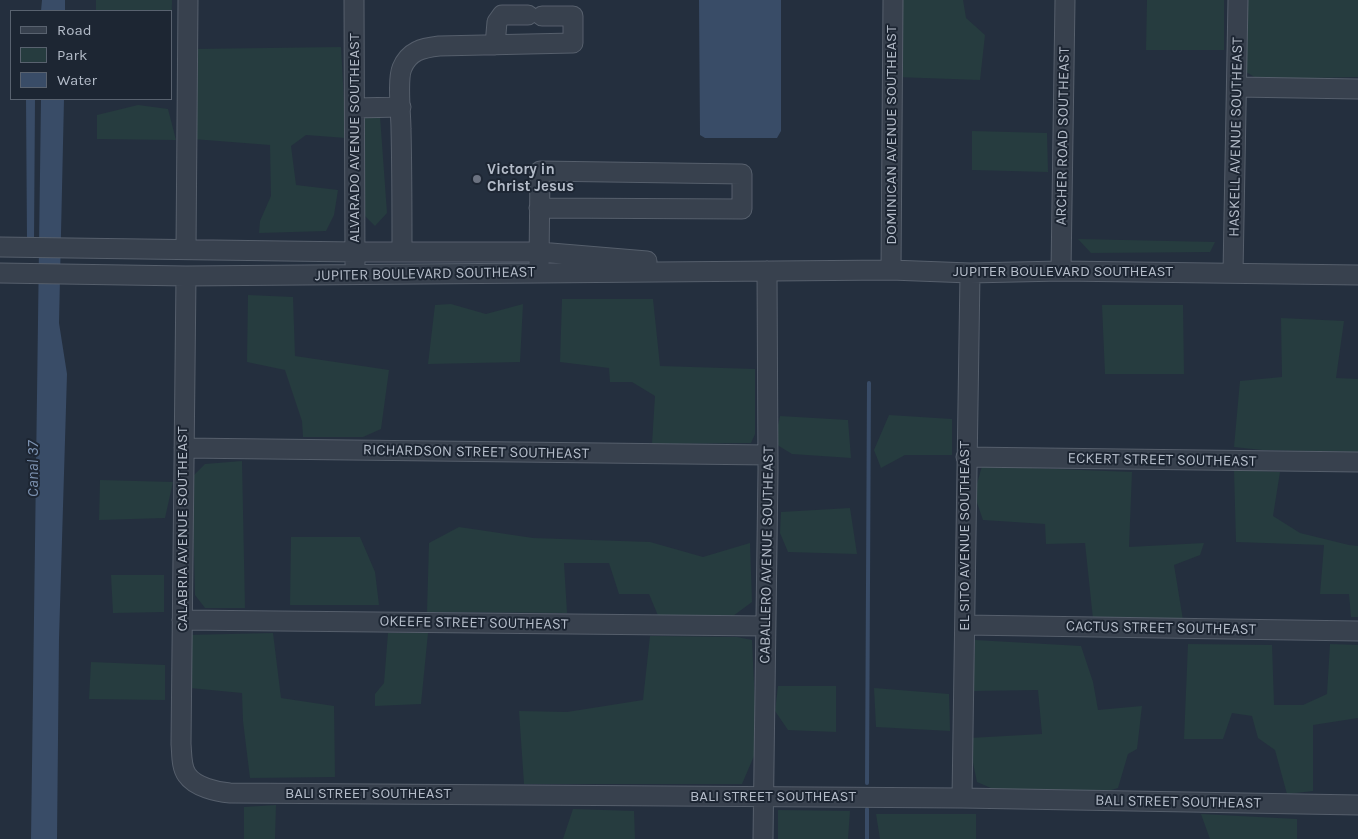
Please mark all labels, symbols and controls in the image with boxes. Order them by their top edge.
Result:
legend [10,10,172,100]
text: Road [57,21,92,39]
street label: DOMINICAN AVENUE SOUTHEAST [883,25,901,245]
street label: ALVARADO AVENUE SOUTHEAST [346,33,364,243]
street label: HASKELL AVENUE SOUTHEAST [1225,37,1247,237]
text: Park [57,46,87,64]
street label: ARCHER ROAD SOUTHEAST [1052,46,1074,226]
text: Water [57,71,97,89]
place label: Victory in Christ Jesus [487,161,574,196]
marker: Victory in Christ Jesus [471,173,483,185]
street label: JUPITER BOULEVARD SOUTHEAST [315,263,535,285]
street label: JUPITER BOULEVARD SOUTHEAST [953,263,1173,281]
street label: CALABRIA AVENUE SOUTHEAST [174,426,192,632]
water label: Canal 37 [23,441,43,497]
street label: RICHARDSON STREET SOUTHEAST [363,441,589,463]
street label: EL SITO AVENUE SOUTHEAST [956,441,974,631]
street label: CABALLERO AVENUE SOUTHEAST [756,446,778,664]
street label: ECKERT STREET SOUTHEAST [1067,449,1257,471]
street label: OKEEFE STREET SOUTHEAST [379,612,569,634]
street label: CACTUS STREET SOUTHEAST [1066,617,1256,639]
street label: BALI STREET SOUTHEAST [285,785,451,803]
street label: BALI STREET SOUTHEAST [690,788,856,806]
street label: BALI STREET SOUTHEAST [1095,792,1261,812]

